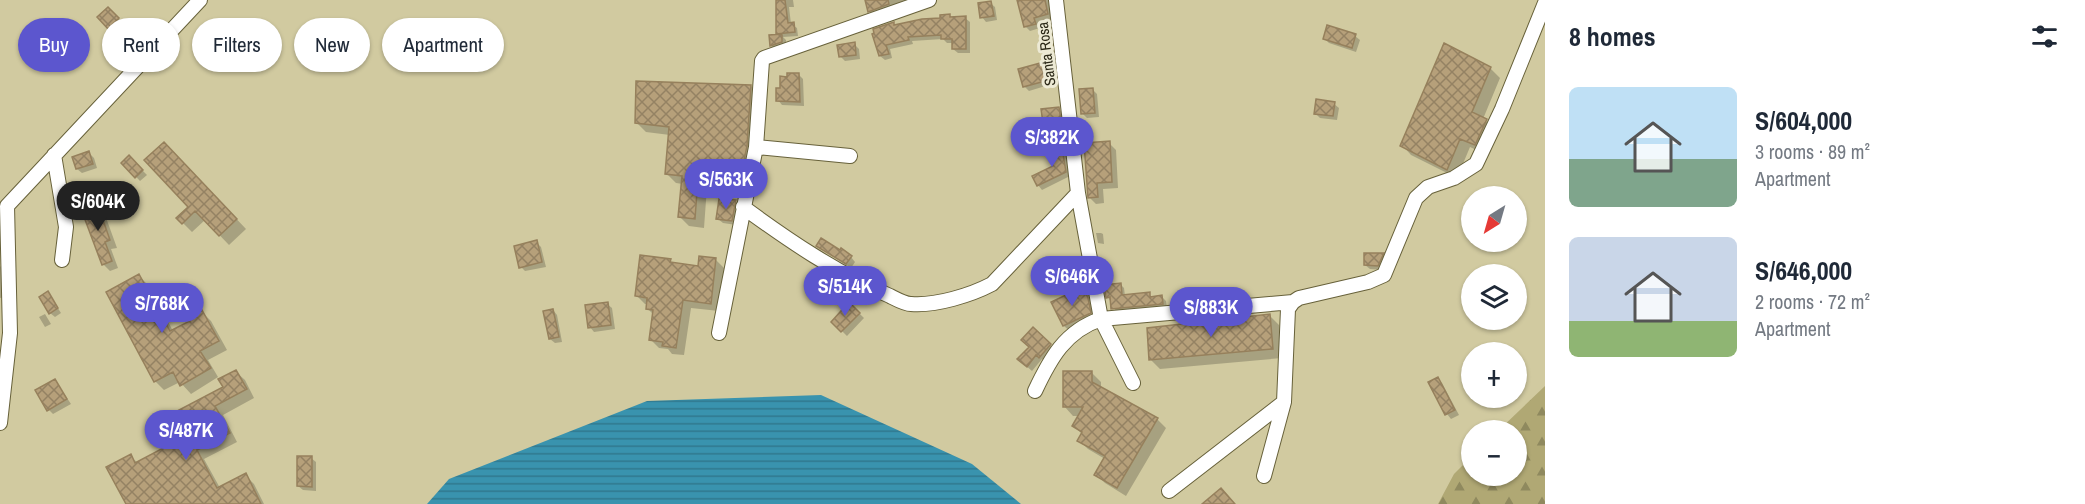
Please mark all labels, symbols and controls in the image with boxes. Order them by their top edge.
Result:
chip: Buy [18,18,90,72]
chip: Rent [102,18,180,72]
chip: Filters [192,18,282,72]
chip: New [294,18,370,72]
chip: Apartment [382,18,504,72]
text: 8 homes [1569,19,1656,54]
icon: filters [2028,20,2061,53]
street label: Santa Rosa [1032,21,1060,87]
text: S/604,000 [1755,103,1852,138]
icon: home [1617,111,1689,183]
pin: S/382K [1003,117,1101,168]
text: S/382K [1025,123,1079,150]
text: 3 rooms · 89 m² [1755,138,1870,165]
pin: S/563K [677,159,775,210]
text: S/563K [699,165,753,192]
text: Apartment [1755,165,1831,192]
pin: S/604K [49,181,147,232]
north arrow [1461,186,1527,252]
map controls [1461,186,1527,486]
text: S/604K [71,187,125,214]
text: S/646,000 [1755,253,1852,288]
pin: S/646K [1023,256,1121,307]
icon: home [1617,261,1689,333]
text: S/646K [1045,262,1099,289]
button: layers [1461,264,1527,330]
pin: S/514K [796,266,894,317]
text: S/514K [818,272,872,299]
pin: S/768K [113,283,211,334]
pin: S/883K [1162,287,1260,338]
text: 2 rooms · 72 m² [1755,288,1870,315]
text: S/768K [135,289,189,316]
text: S/883K [1184,293,1238,320]
text: Apartment [1755,315,1831,342]
button: + [1461,342,1527,408]
pin: S/487K [137,410,235,461]
text: S/487K [159,416,213,443]
button: − [1461,420,1527,486]

